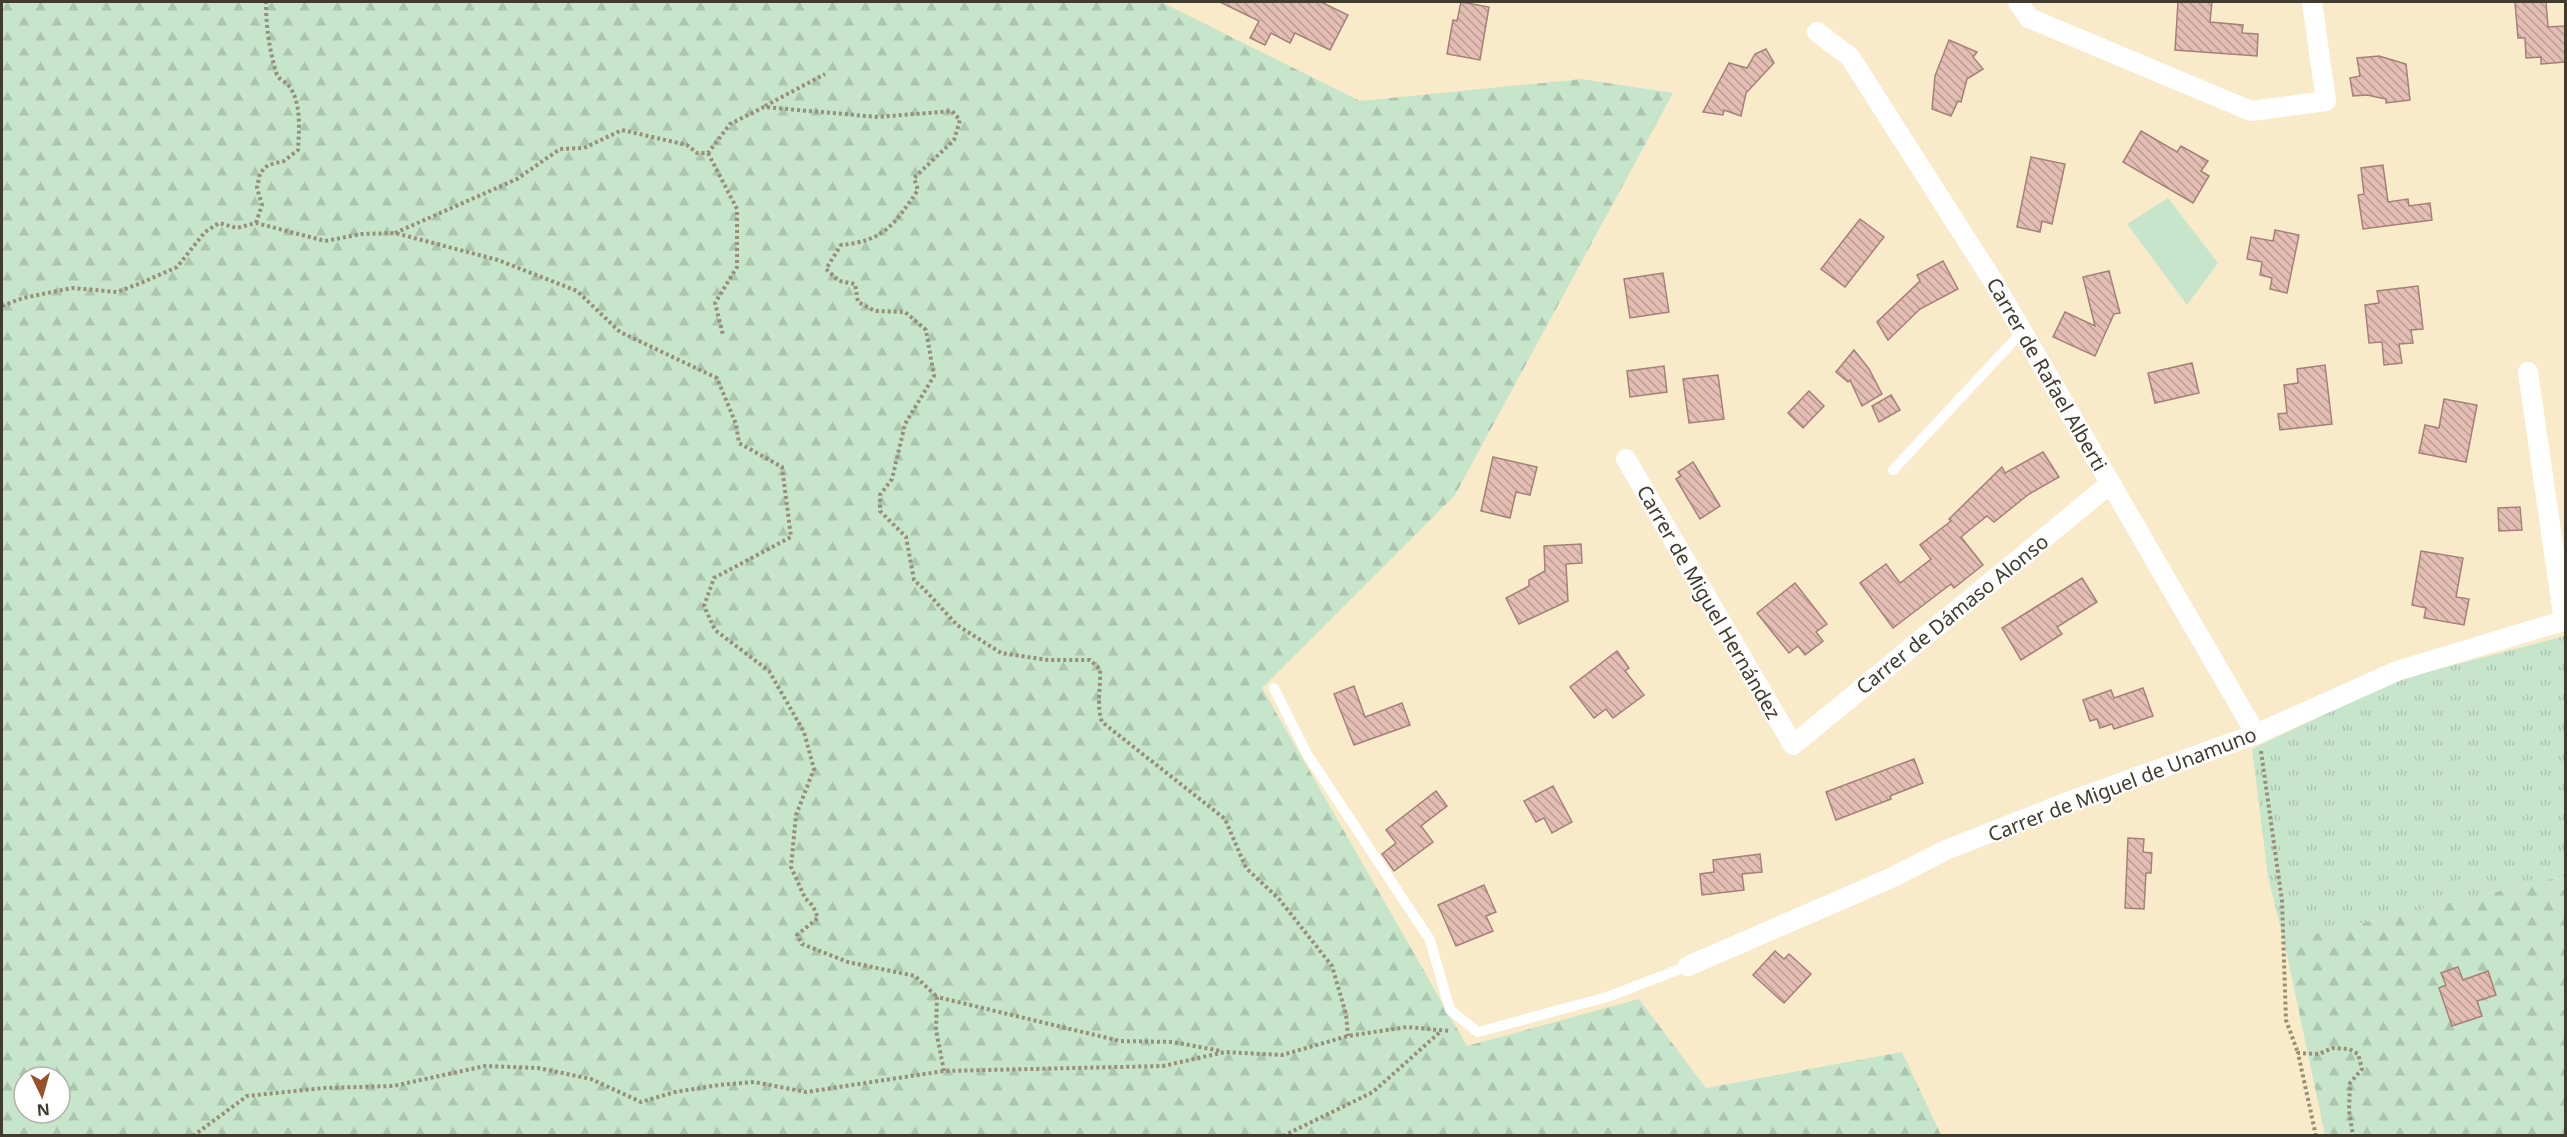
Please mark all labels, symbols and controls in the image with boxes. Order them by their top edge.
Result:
street label: Carrer de Rafael Alberti [1981,272,2113,476]
street label: Carrer de Miguel Hernández [1631,480,1787,724]
street label: Carrer de Dámaso Alonso [1850,528,2054,700]
street label: Carrer de Miguel de Unamuno [1984,720,2260,848]
north arrow [12,1065,72,1125]
text: N [36,1098,51,1121]

